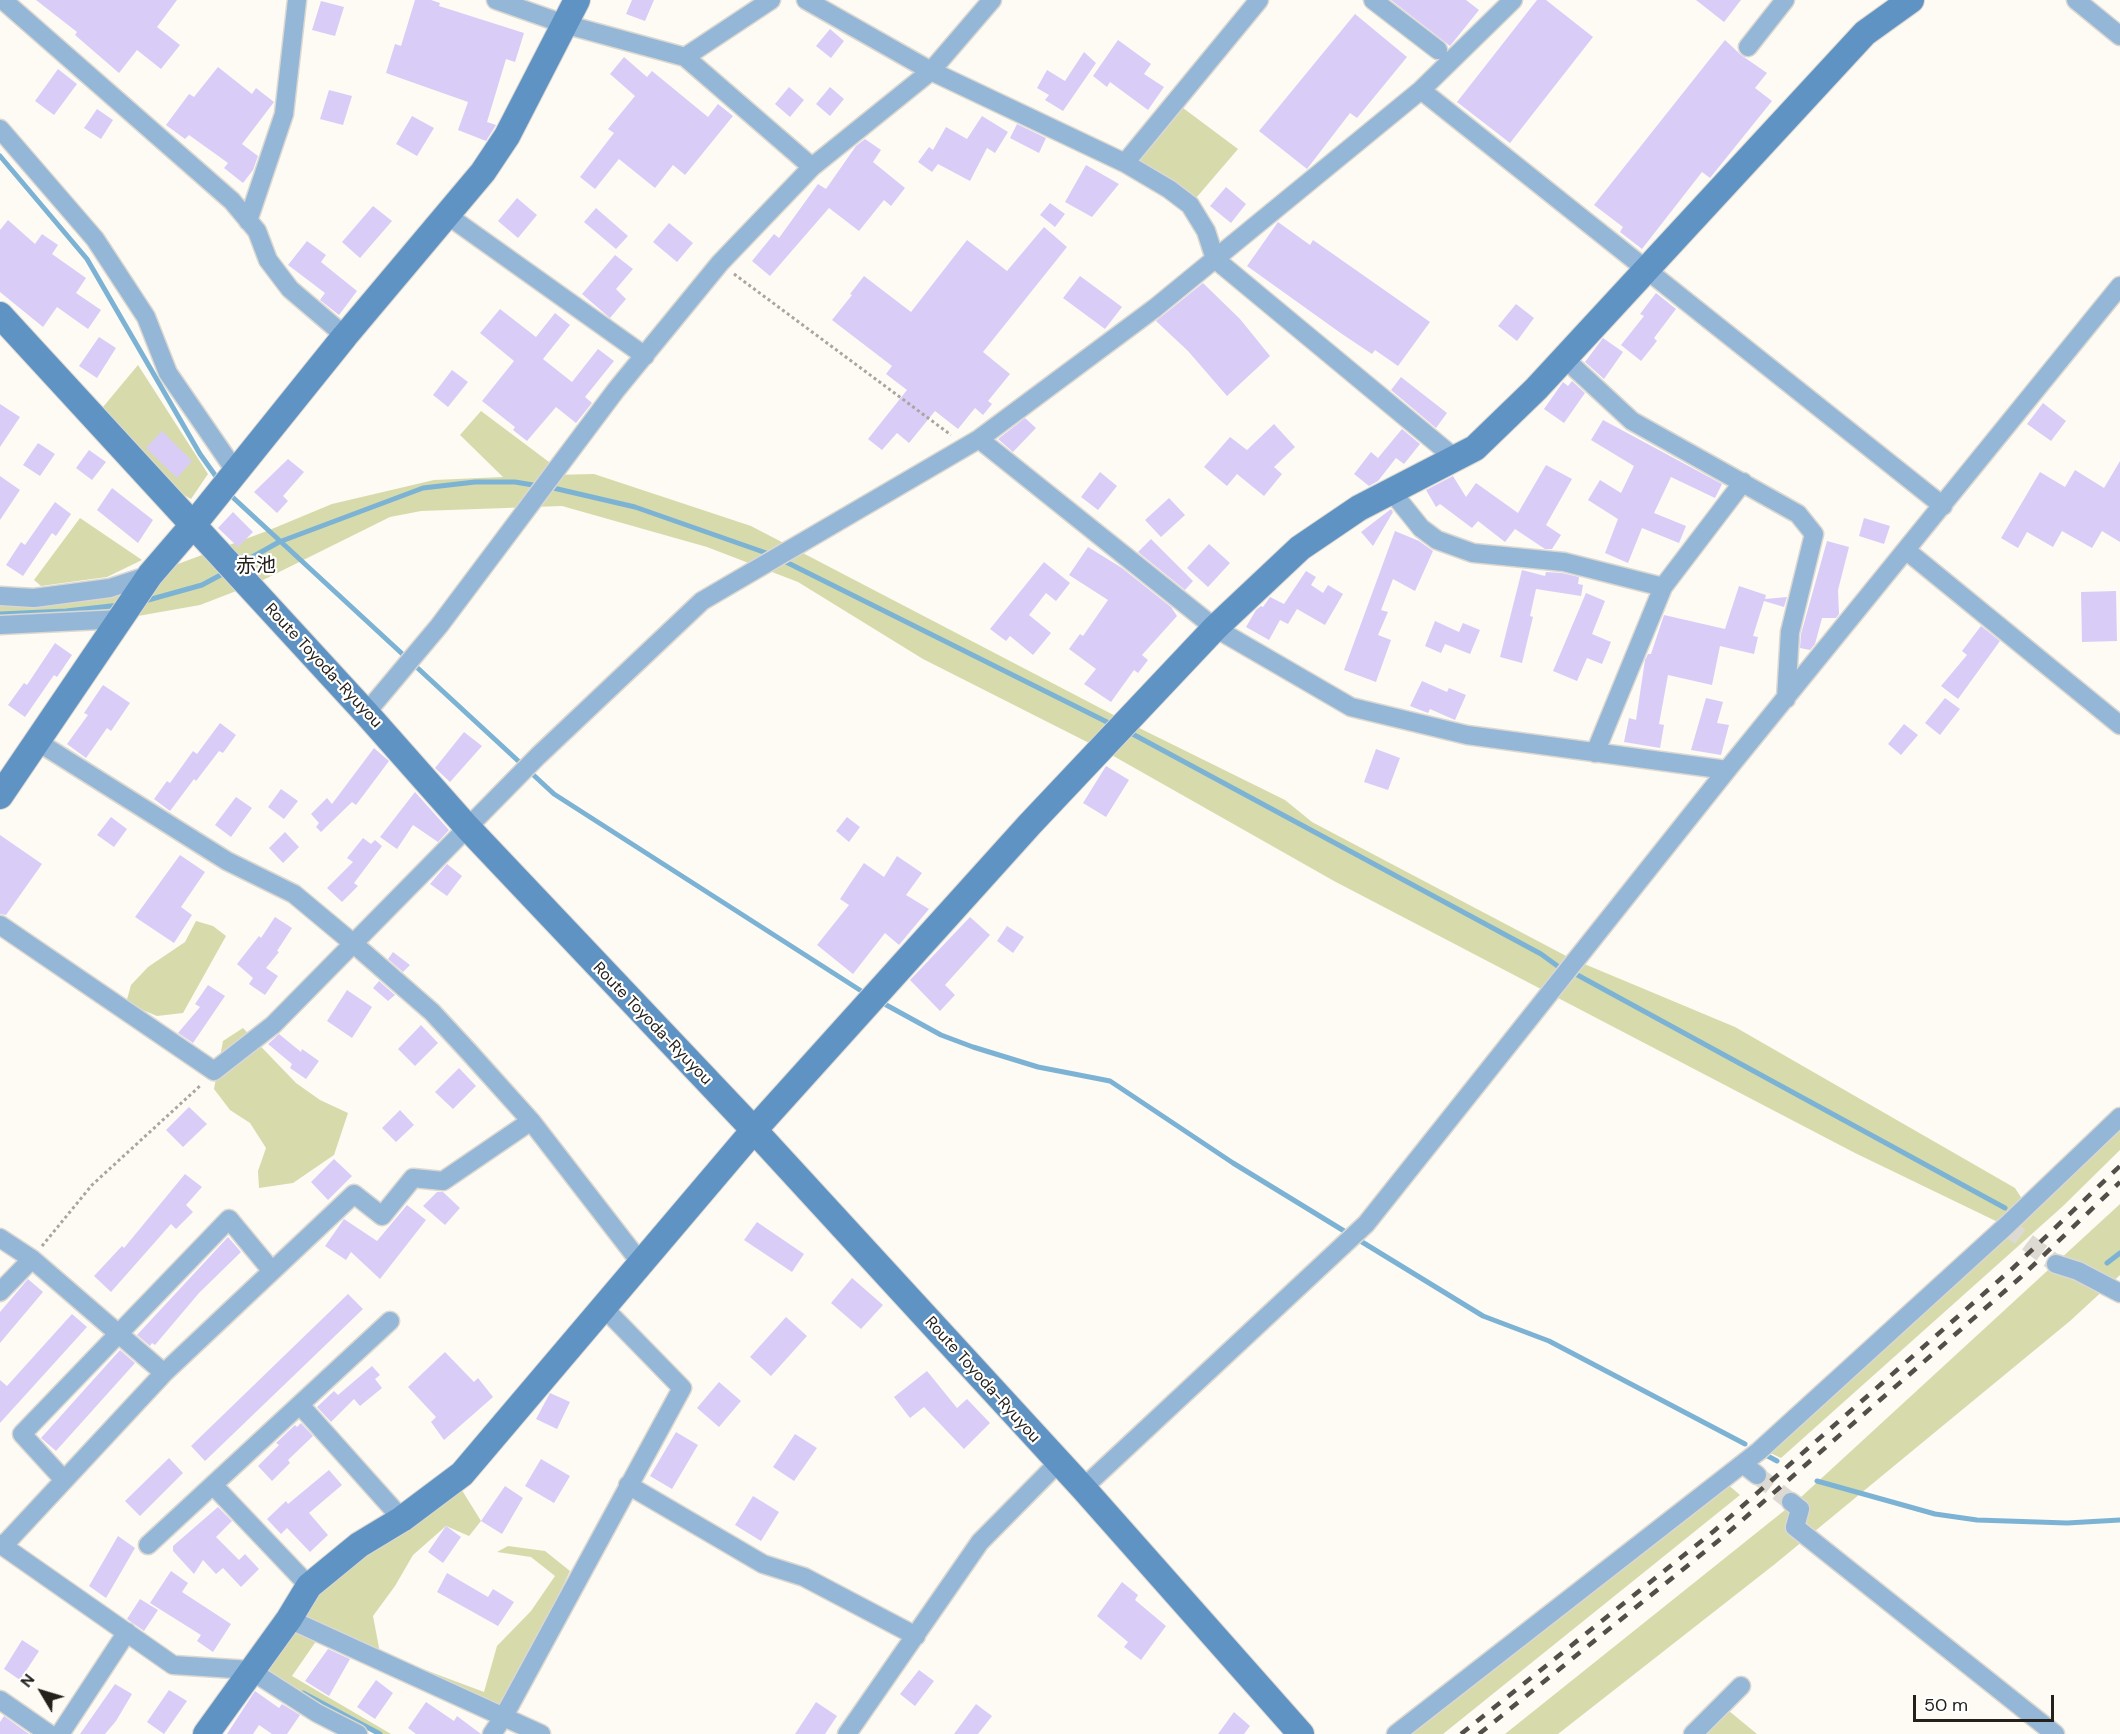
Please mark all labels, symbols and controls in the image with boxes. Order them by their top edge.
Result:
district label: 赤池 [236,555,276,579]
street label: Route Toyoda-Ryuyou [260,600,386,732]
street label: Route Toyoda-Ryuyou [589,959,715,1089]
street label: Route Toyoda-Ryuyou [920,1313,1044,1447]
north arrow [12,1662,72,1722]
text: N [16,1670,39,1692]
scale bar [1916,1683,2057,1721]
text: 50 m [1924,1693,1968,1717]

